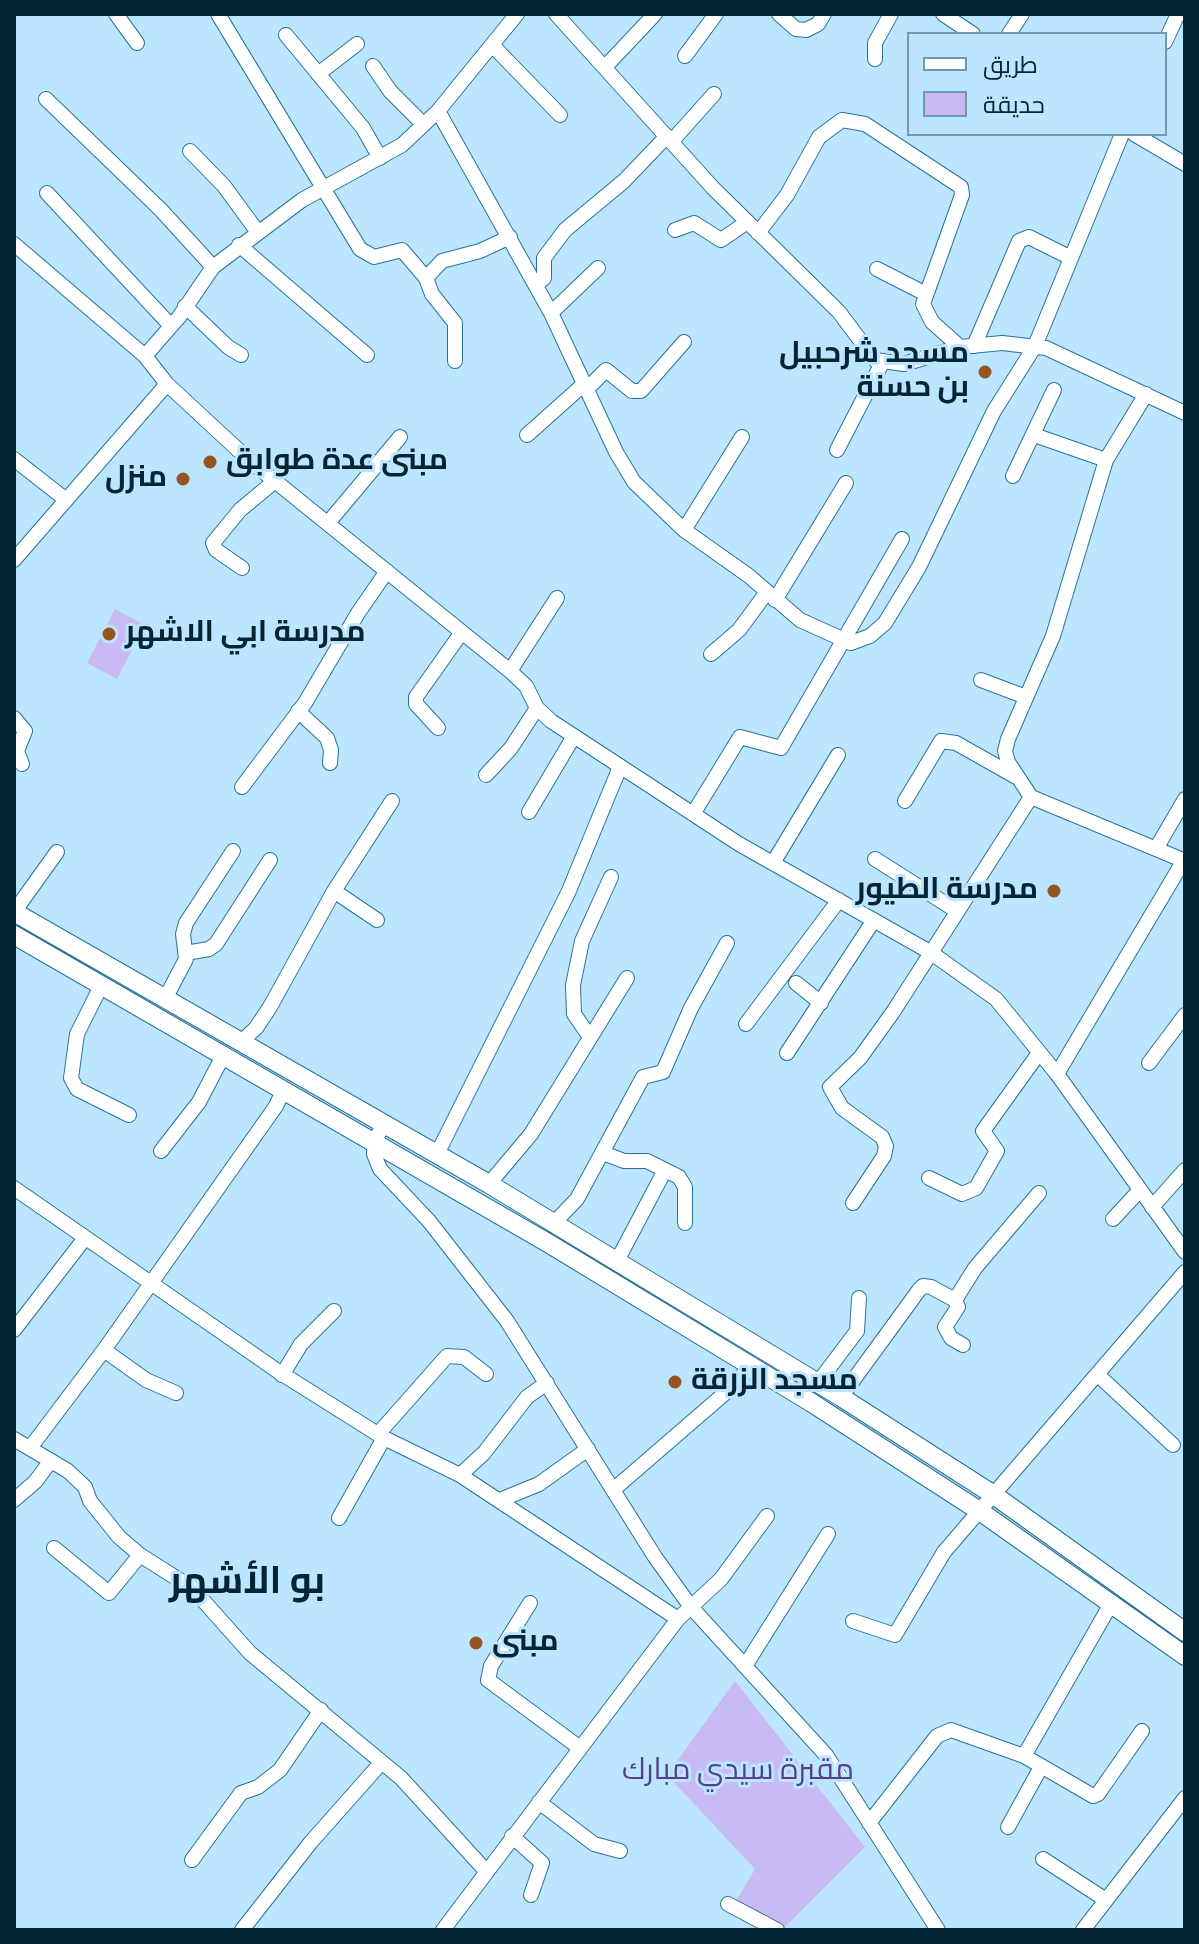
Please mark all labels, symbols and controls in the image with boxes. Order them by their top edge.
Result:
legend [907,32,1167,136]
text: طريق [983,46,1038,82]
text: حديقة [983,86,1045,122]
place label: مسجد شرحبيل بن حسنة [779,337,969,408]
marker: مسجد شرحبيل بن حسنة [976,363,994,381]
place label: مبنى عدة طوابق [226,444,448,480]
marker: مبنى عدة طوابق [201,453,219,471]
place label: منزل [105,461,167,497]
marker: منزل [174,470,192,488]
place label: مدرسة ابي الاشهر [125,616,366,652]
marker: مدرسة ابي الاشهر [100,625,118,643]
place label: مدرسة الطيور [856,873,1038,909]
marker: مدرسة الطيور [1045,882,1063,900]
place label: مسجد الزرقة [691,1364,858,1400]
marker: مسجد الزرقة [666,1373,684,1391]
district label: بو الأشهر [169,1561,325,1607]
place label: مبنى [492,1625,559,1661]
marker: مبنى [467,1634,485,1652]
park label: مقبرة سيدي مبارك [622,1754,854,1790]

